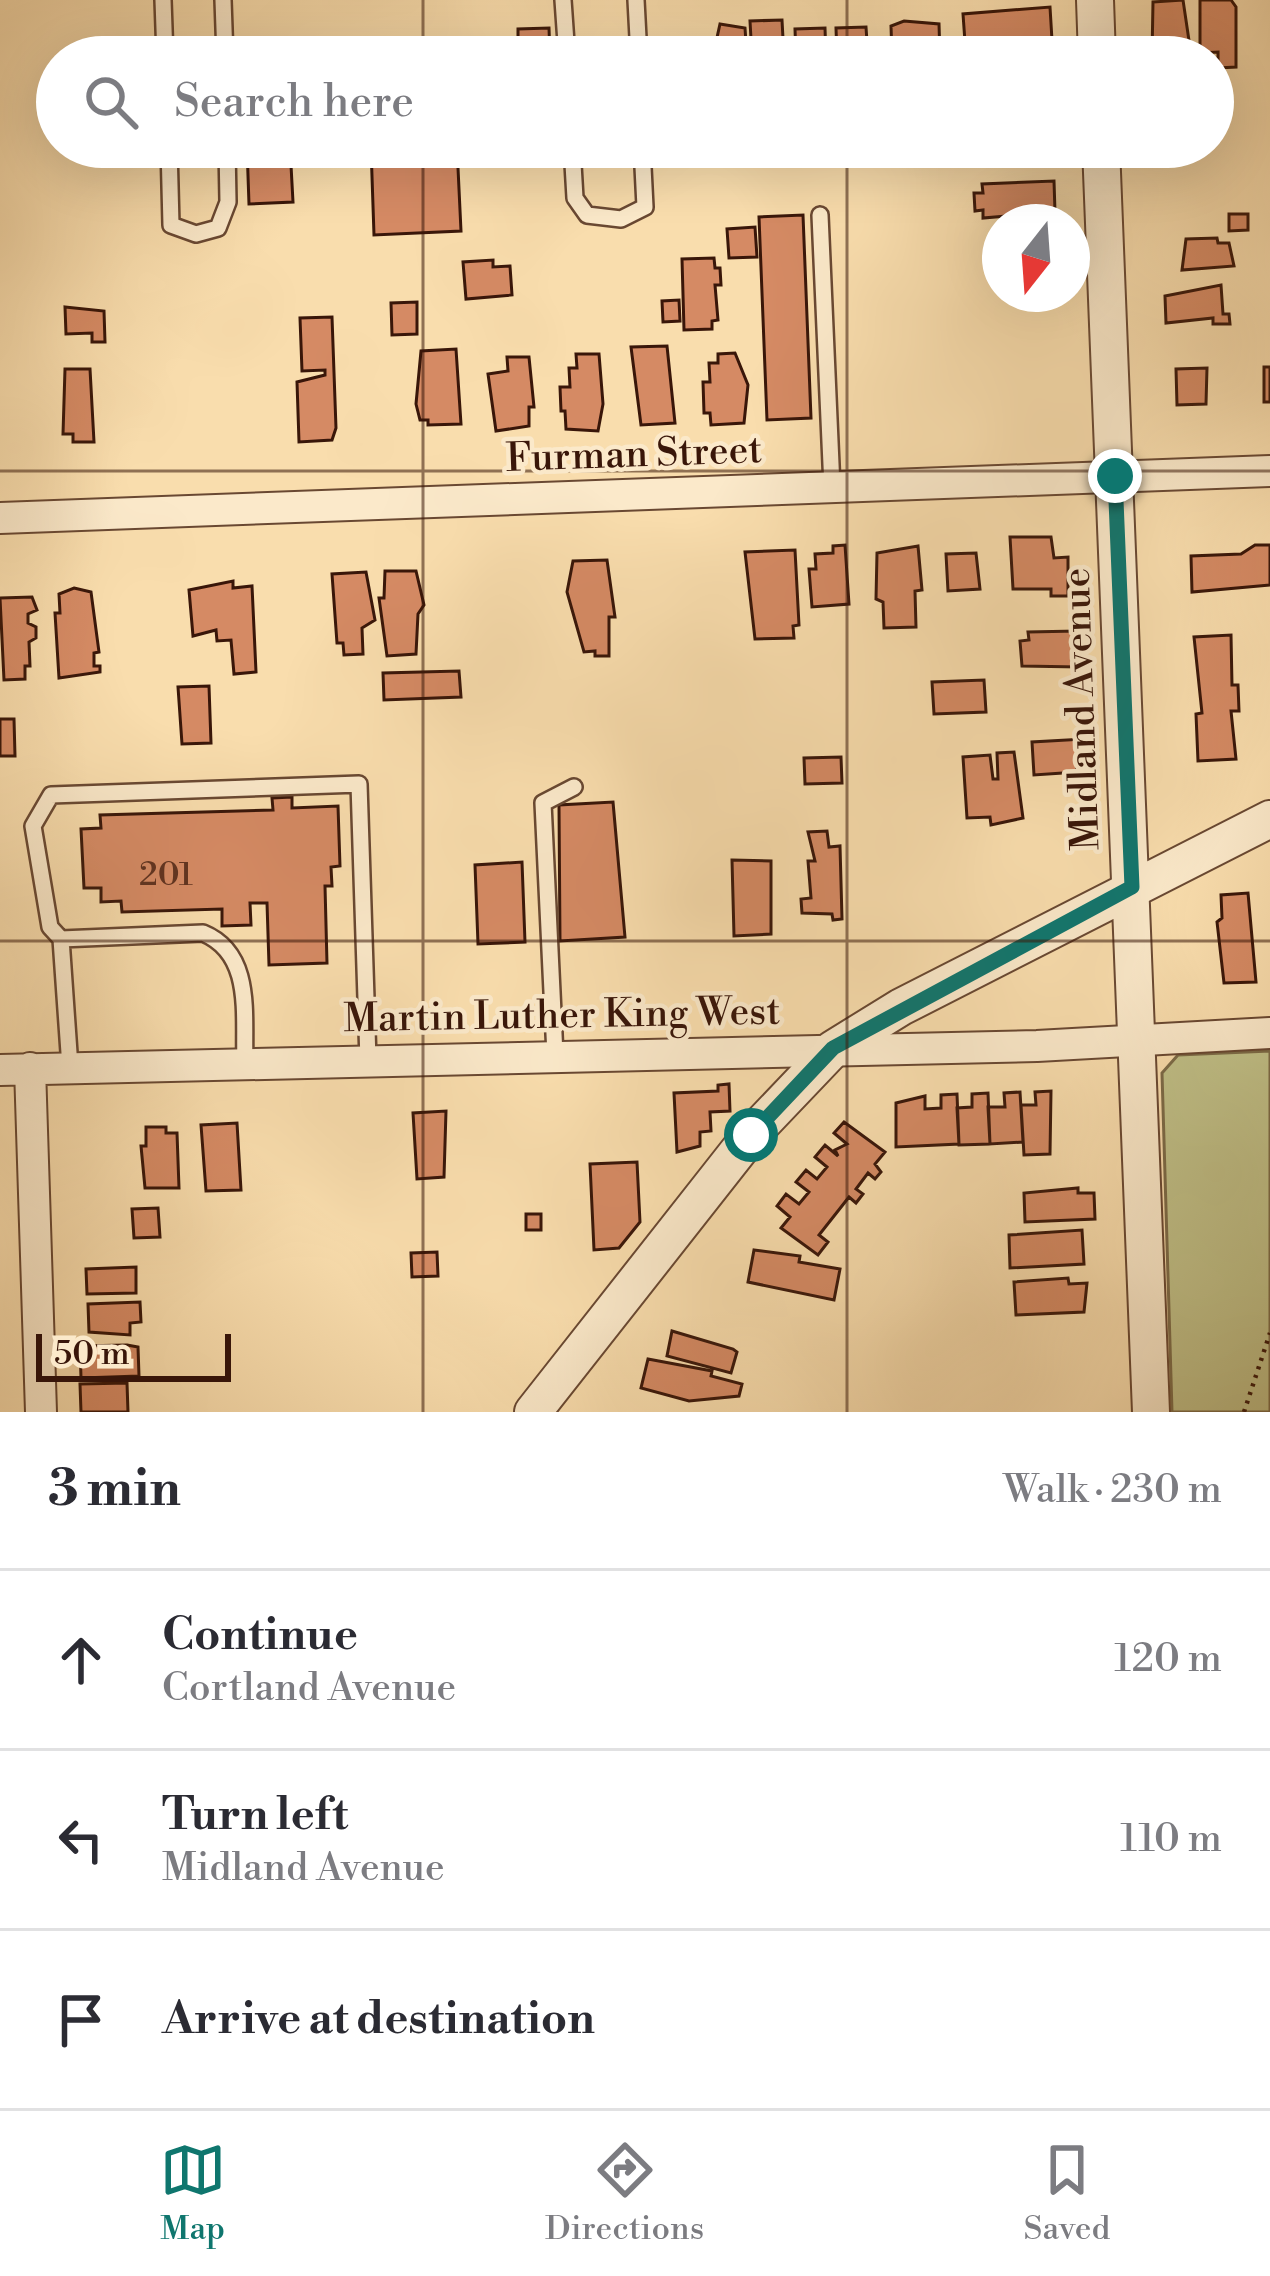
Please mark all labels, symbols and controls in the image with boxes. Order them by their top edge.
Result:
search box [36,36,1234,168]
icon: search [78,69,144,135]
text: Search here [174,74,414,131]
north arrow [982,204,1090,312]
street label: Furman Street [505,426,763,484]
route end [1088,449,1142,503]
street label: Midland Avenue [1053,567,1111,851]
house number: 201 [139,855,193,896]
street label: Martin Luther King West [343,988,781,1044]
route start [724,1108,778,1162]
scale bar [36,1328,231,1381]
text: 50 m [54,1334,130,1375]
text: 3 min [48,1458,181,1522]
text: Walk · 230 m [1003,1466,1222,1515]
text: Continue [162,1607,358,1664]
icon: ahead [48,1627,114,1693]
text: 120 m [1114,1635,1222,1684]
text: Cortland Avenue [162,1664,456,1713]
text: Turn left [162,1787,348,1844]
icon: left [48,1807,114,1873]
text: 110 m [1120,1815,1222,1864]
text: Midland Avenue [162,1844,445,1893]
icon: arrive [48,1987,114,2053]
text: Arrive at destination [162,1991,595,2048]
tab: Map [160,2137,226,2250]
tab: Directions [545,2137,704,2250]
tab: Saved [1024,2137,1110,2250]

